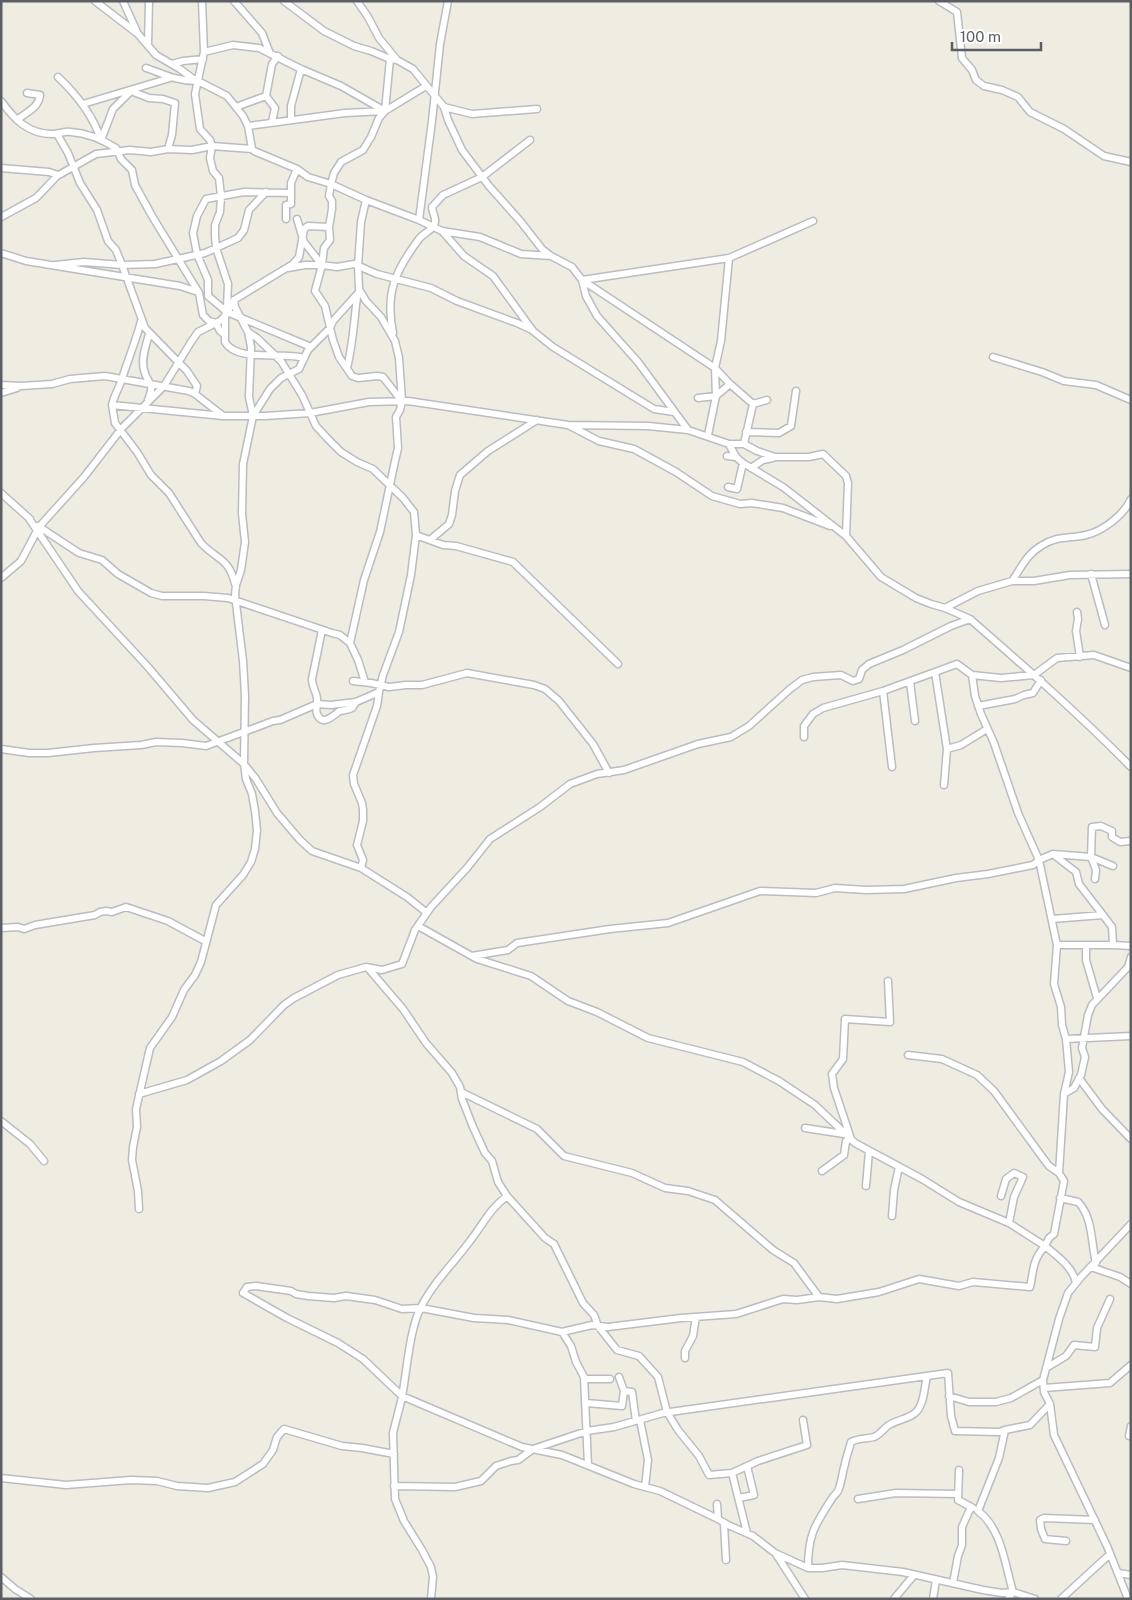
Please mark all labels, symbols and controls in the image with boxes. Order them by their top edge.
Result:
scale bar [952,20,1041,52]
text: 100 m [960,28,1001,45]

